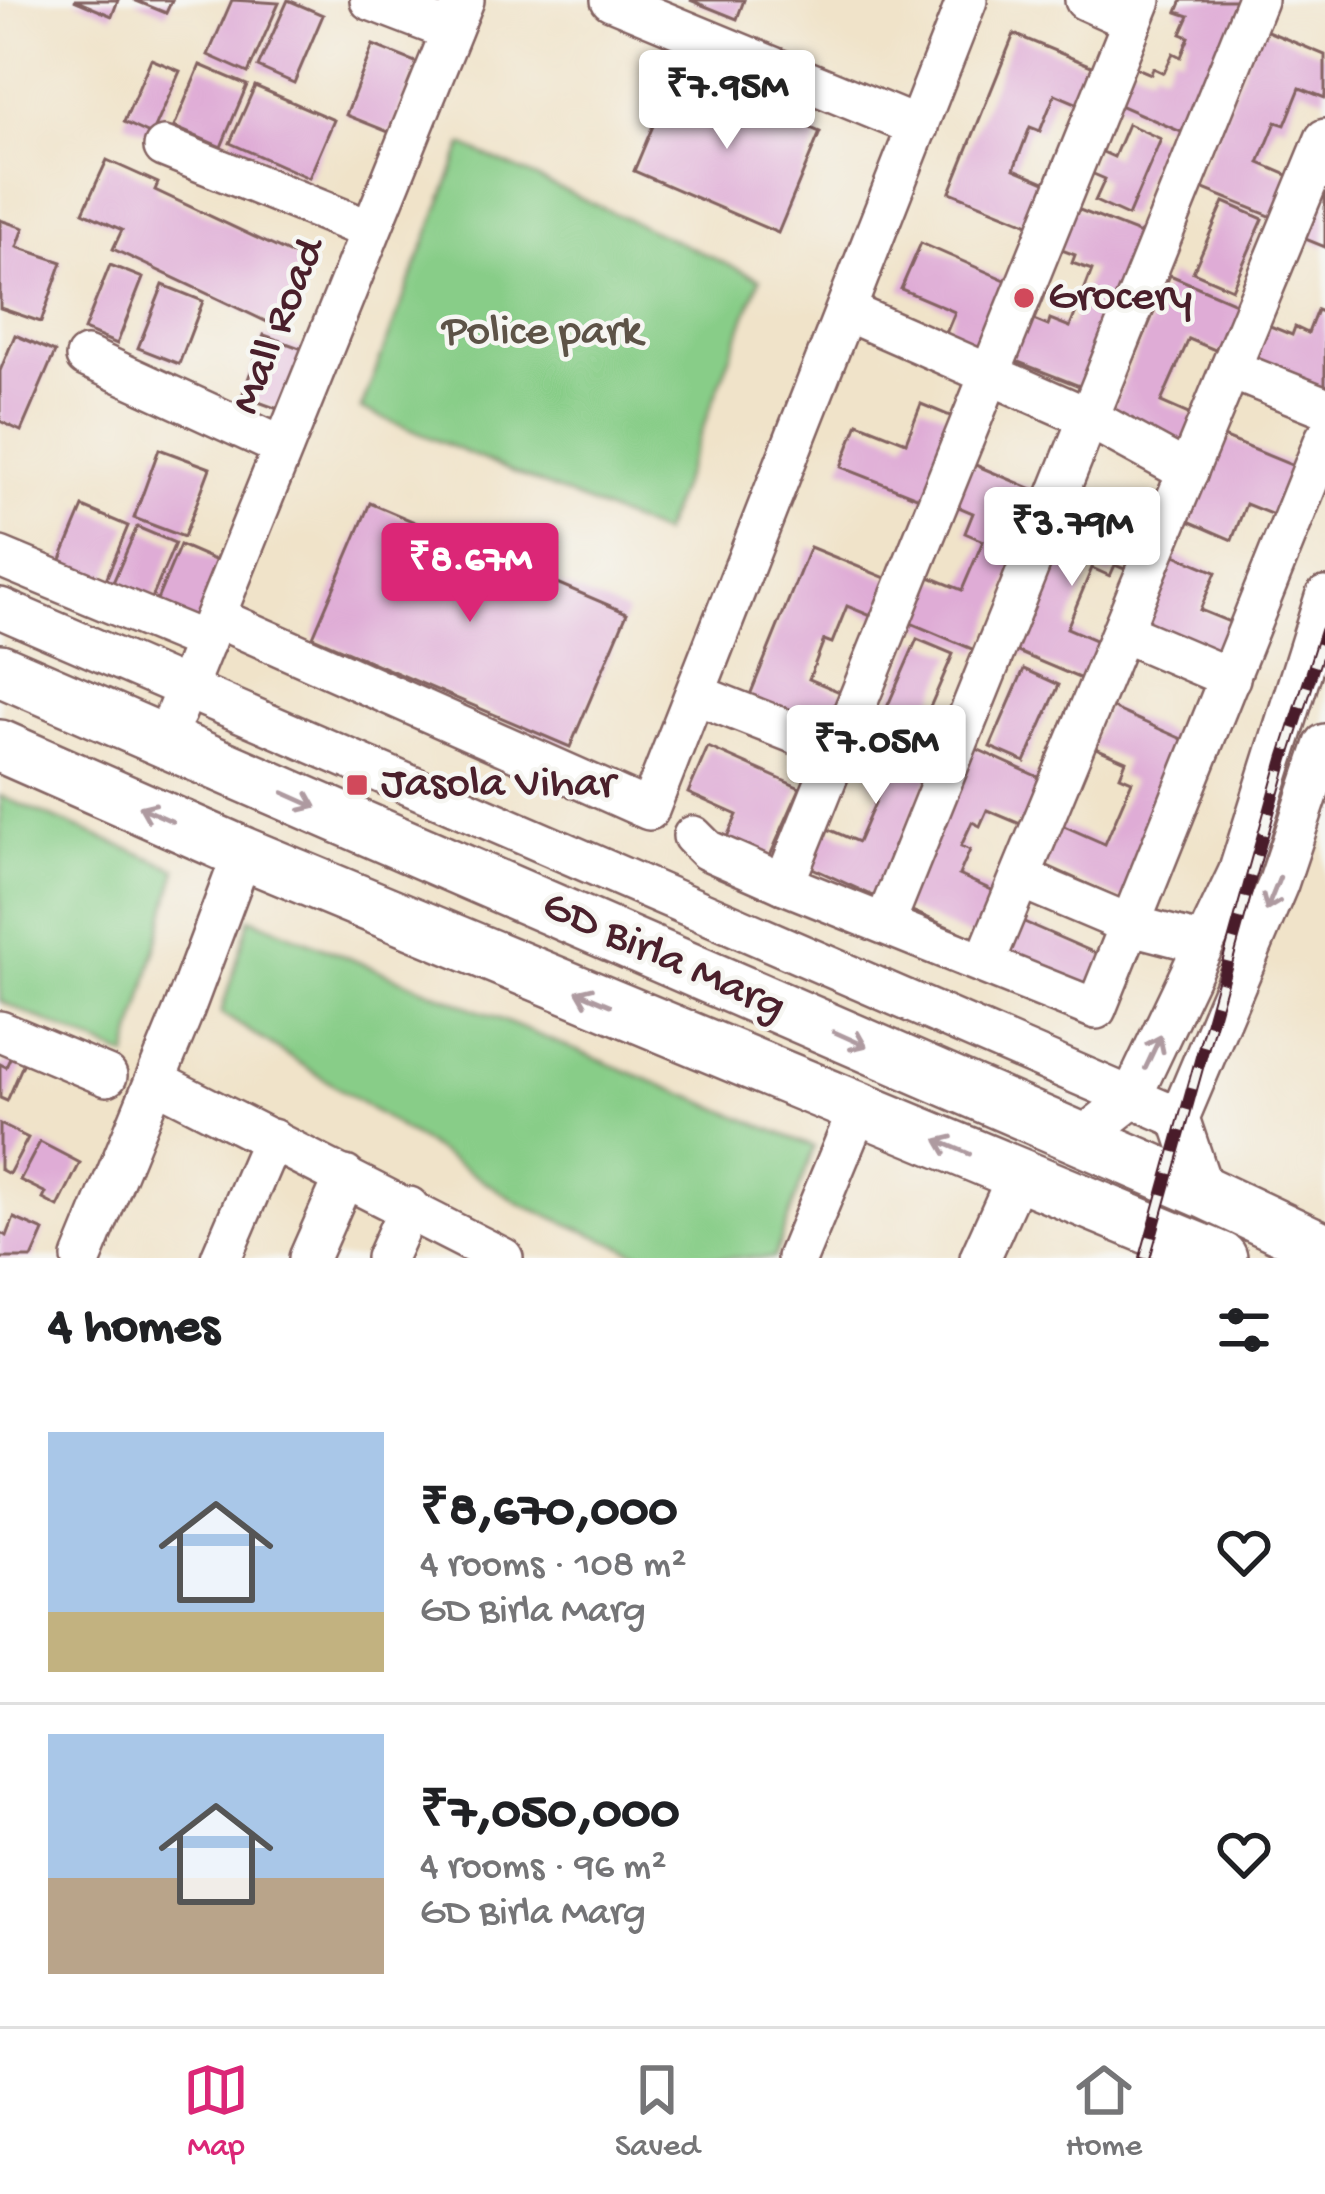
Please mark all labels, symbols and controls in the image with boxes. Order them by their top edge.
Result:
pin: ₹7.95M [629,50,825,152]
text: ₹7.95M [666,66,788,112]
street label: Mall Road [221,228,341,423]
place label: Grocery [1048,272,1192,325]
marker: Grocery [1011,285,1037,311]
park label: Police park [440,307,646,360]
pin: ₹3.79M [974,487,1170,589]
text: ₹3.79M [1011,503,1133,549]
pin: ₹8.67M [372,523,568,625]
text: ₹8.67M [408,539,532,585]
pin: ₹7.05M [778,705,974,807]
text: ₹7.05M [814,721,938,767]
place label: Jasola Vihar [381,759,619,812]
marker: Jasola Vihar [344,772,370,798]
one-way arrow [281,791,318,812]
one-way arrow [138,802,174,824]
one-way arrow [1261,875,1282,912]
street label: GD Birla Marg [533,881,793,1035]
one-way arrow [575,986,612,1007]
one-way arrow [832,1030,868,1052]
one-way arrow [1143,1035,1165,1071]
one-way arrow [935,1135,972,1156]
icon: filters [1211,1297,1277,1363]
text: 4 homes [48,1300,219,1360]
icon: home [144,1480,288,1624]
text: ₹8,670,000 [420,1484,677,1544]
icon: heart [1211,1519,1277,1585]
text: 4 rooms · 108 m² [420,1544,686,1590]
text: GD Birla Marg [420,1590,646,1636]
icon: home [144,1782,288,1926]
text: ₹7,050,000 [420,1786,679,1846]
icon: heart [1211,1821,1277,1887]
text: 4 rooms · 96 m² [420,1846,666,1892]
text: GD Birla Marg [420,1892,646,1938]
tab: Map [183,2057,249,2167]
tab: Saved [615,2057,700,2167]
tab: Home [1066,2057,1142,2167]

